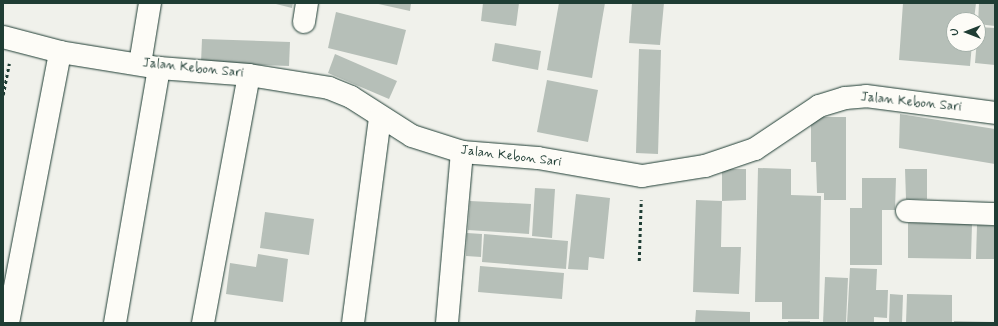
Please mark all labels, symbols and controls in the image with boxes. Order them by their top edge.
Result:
north arrow [946,12,986,52]
text: U [948,28,962,36]
street label: Jalan Kebon Sari [142,56,244,82]
street label: Jalan Kebon Sari [860,90,962,116]
street label: Jalan Kebon Sari [459,143,563,171]

